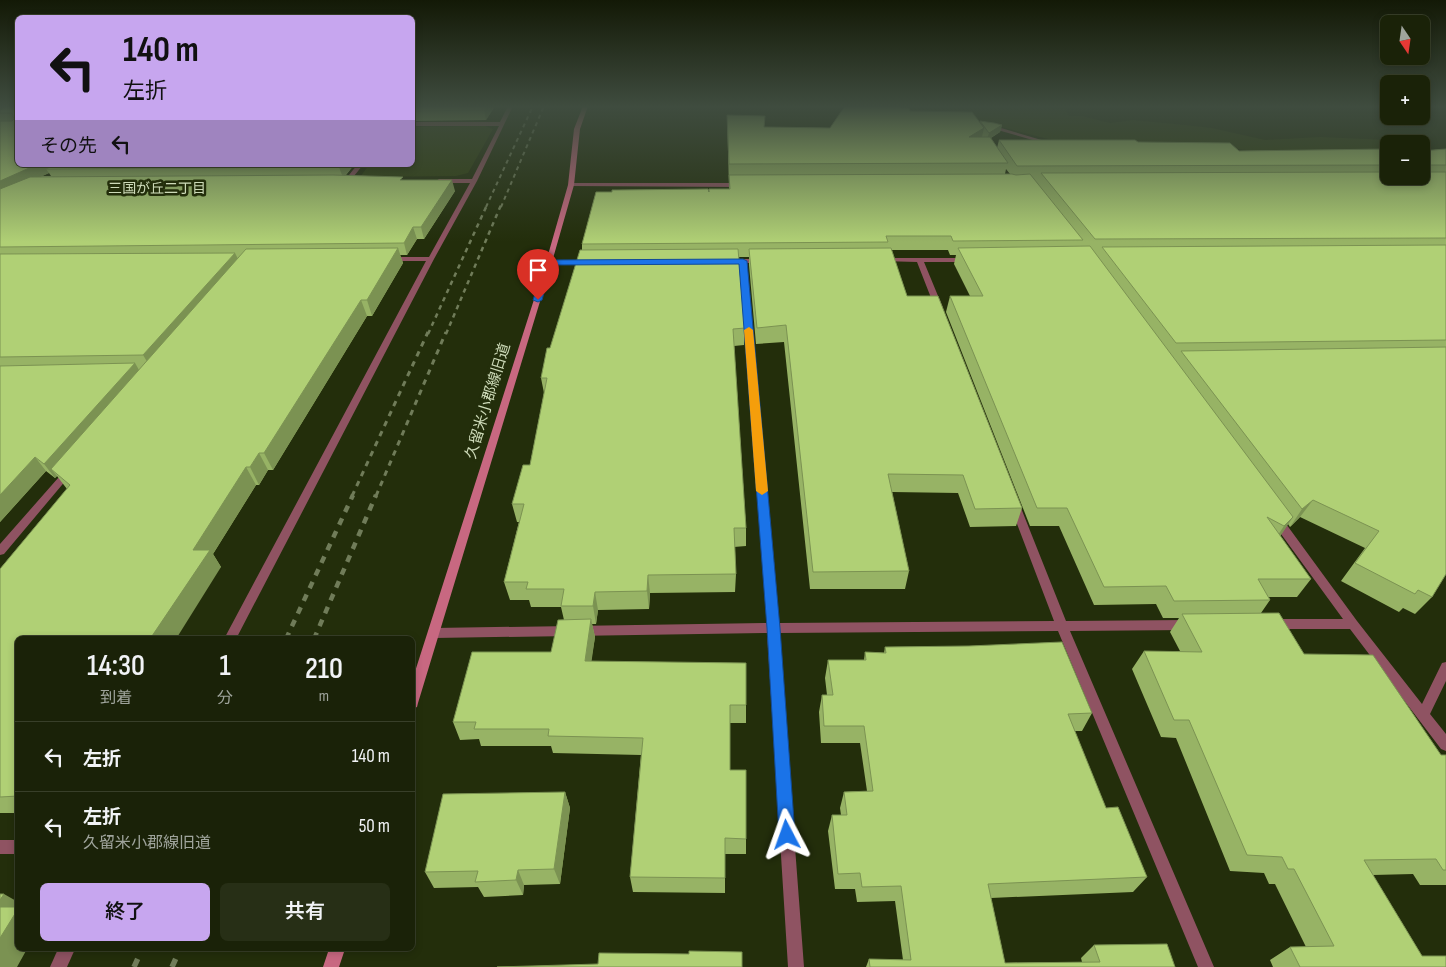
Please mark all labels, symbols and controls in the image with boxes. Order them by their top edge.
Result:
north arrow [1380,15,1430,65]
map controls [1380,15,1430,185]
text: 140 m [123,29,199,72]
icon: left [40,35,105,100]
button: + [1380,75,1430,125]
text: 左折 [123,78,167,105]
icon: left [107,130,135,158]
text: その先 [40,135,97,158]
button: − [1380,135,1430,185]
district label: 三国が丘二丁目 [108,180,206,197]
pin [517,249,559,300]
icon: arrive [524,256,552,284]
street label: 久留米小郡線旧道 [461,341,515,461]
text: 14:30 [87,648,145,684]
text: 1 [219,648,231,684]
text: 210 [305,651,343,687]
text: m [319,687,329,706]
text: 到着 [100,689,132,708]
text: 分 [217,689,233,708]
icon: left [40,743,68,771]
text: 140 m [352,745,390,768]
text: 左折 [83,748,121,771]
text: 左折 [83,806,121,829]
position arrow [760,808,812,860]
icon: left [40,813,68,841]
text: 50 m [359,815,390,838]
text: 久留米小郡線旧道 [83,834,211,853]
button: 終了 [40,883,210,941]
button: 共有 [220,883,390,941]

